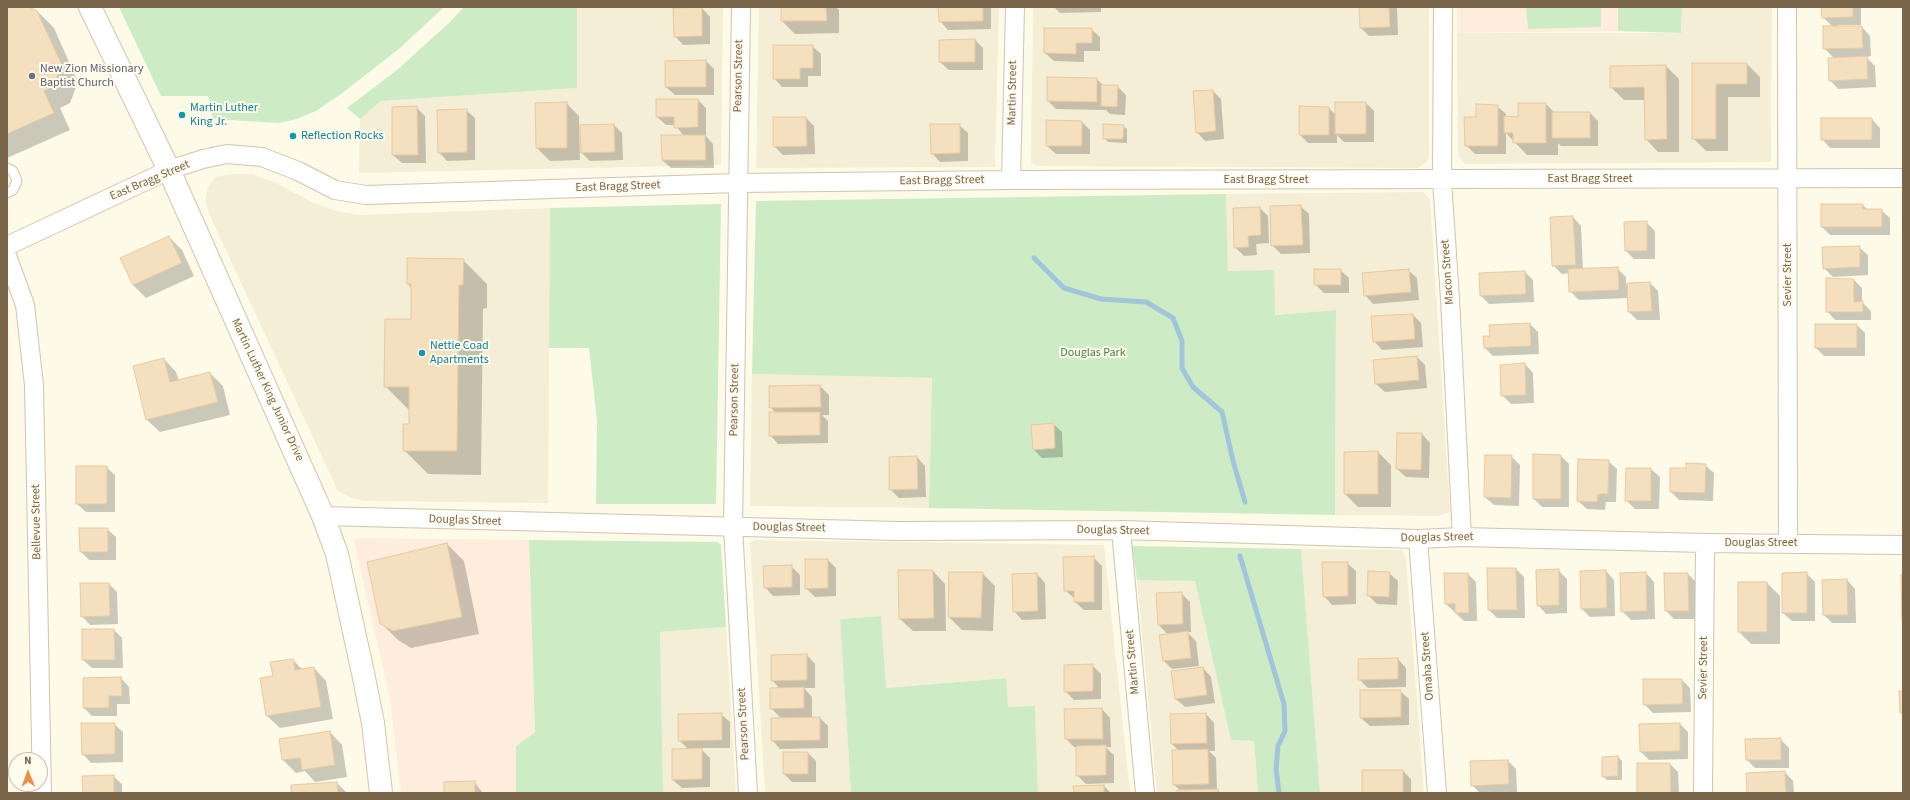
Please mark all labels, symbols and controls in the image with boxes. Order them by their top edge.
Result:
street label: Pearson Street [731,39,747,113]
street label: Martin Street [1005,60,1021,126]
place label: New Zion Missionary Baptist Church [40,62,144,90]
marker: New Zion Missionary Baptist Church [27,71,37,81]
place label: Martin Luther King Jr. [190,101,258,129]
marker: Martin Luther King Jr. [177,110,187,120]
place label: Reflection Rocks [301,129,384,143]
marker: Reflection Rocks [288,131,298,141]
street label: East Bragg Street [108,158,192,204]
street label: East Bragg Street [1547,172,1633,186]
street label: East Bragg Street [899,173,985,189]
street label: East Bragg Street [1223,173,1309,187]
street label: East Bragg Street [575,178,661,196]
street label: Macon Street [1439,239,1457,305]
street label: Sevier Street [1781,243,1795,307]
street label: Martin Luther King Junior Drive [228,316,306,464]
place label: Nettie Coad Apartments [430,339,489,367]
park label: Douglas Park [1060,346,1126,360]
marker: Nettie Coad Apartments [417,348,427,358]
street label: Pearson Street [727,363,743,437]
street label: Bellevue Street [29,484,45,560]
street label: Douglas Street [428,513,502,529]
street label: Douglas Street [752,520,826,536]
street label: Douglas Street [1076,523,1150,539]
street label: Douglas Street [1400,530,1474,546]
street label: Douglas Street [1724,536,1798,550]
street label: Martin Street [1123,629,1143,695]
street label: Omaha Street [1418,631,1438,701]
street label: Sevier Street [1696,636,1712,700]
street label: Pearson Street [735,687,753,761]
north arrow [8,752,48,792]
text: N [24,753,32,768]

